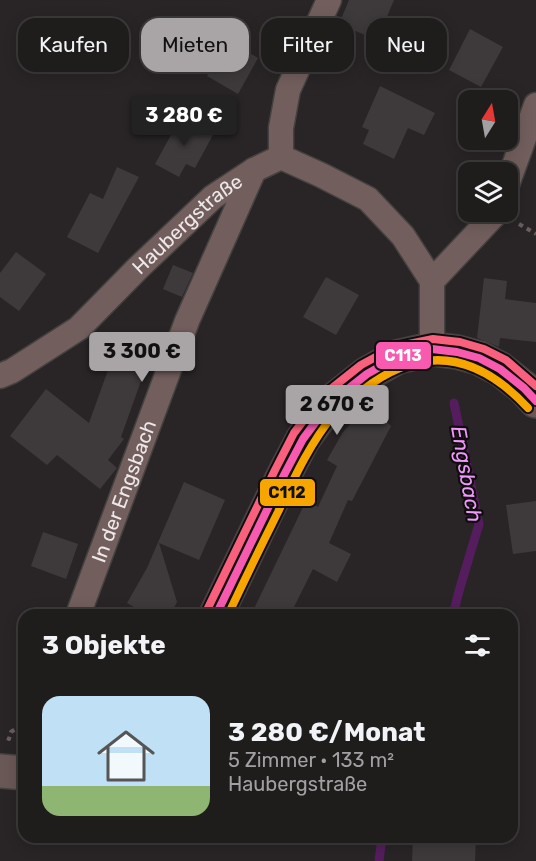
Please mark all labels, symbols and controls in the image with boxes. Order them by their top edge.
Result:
chip: Kaufen [18,18,129,72]
chip: Mieten [141,18,249,72]
chip: Filter [261,18,354,72]
chip: Neu [366,18,447,72]
north arrow [458,90,518,150]
map controls [458,90,518,222]
pin: 3 280 € [129,96,239,147]
text: 3 280 € [145,103,223,127]
button: layers [458,162,518,222]
street label: Haubergstraße [127,169,247,279]
pin: 3 300 € [87,332,197,383]
text: 3 300 € [103,339,181,363]
line badge: C113 [375,341,432,370]
text: C113 [384,346,422,365]
pin: 2 670 € [282,385,392,436]
text: 2 670 € [300,392,374,416]
street label: In der Engsbach [87,417,161,566]
water label: Engsbach [446,424,488,524]
line badge: C112 [259,478,316,507]
text: C112 [268,483,306,502]
icon: filters [461,629,494,662]
text: 3 Objekte [42,630,166,661]
text: 3 280 €/Monat [228,717,425,748]
icon: home [90,720,162,792]
text: 5 Zimmer · 133 m² [228,748,394,772]
text: Haubergstraße [228,772,367,796]

